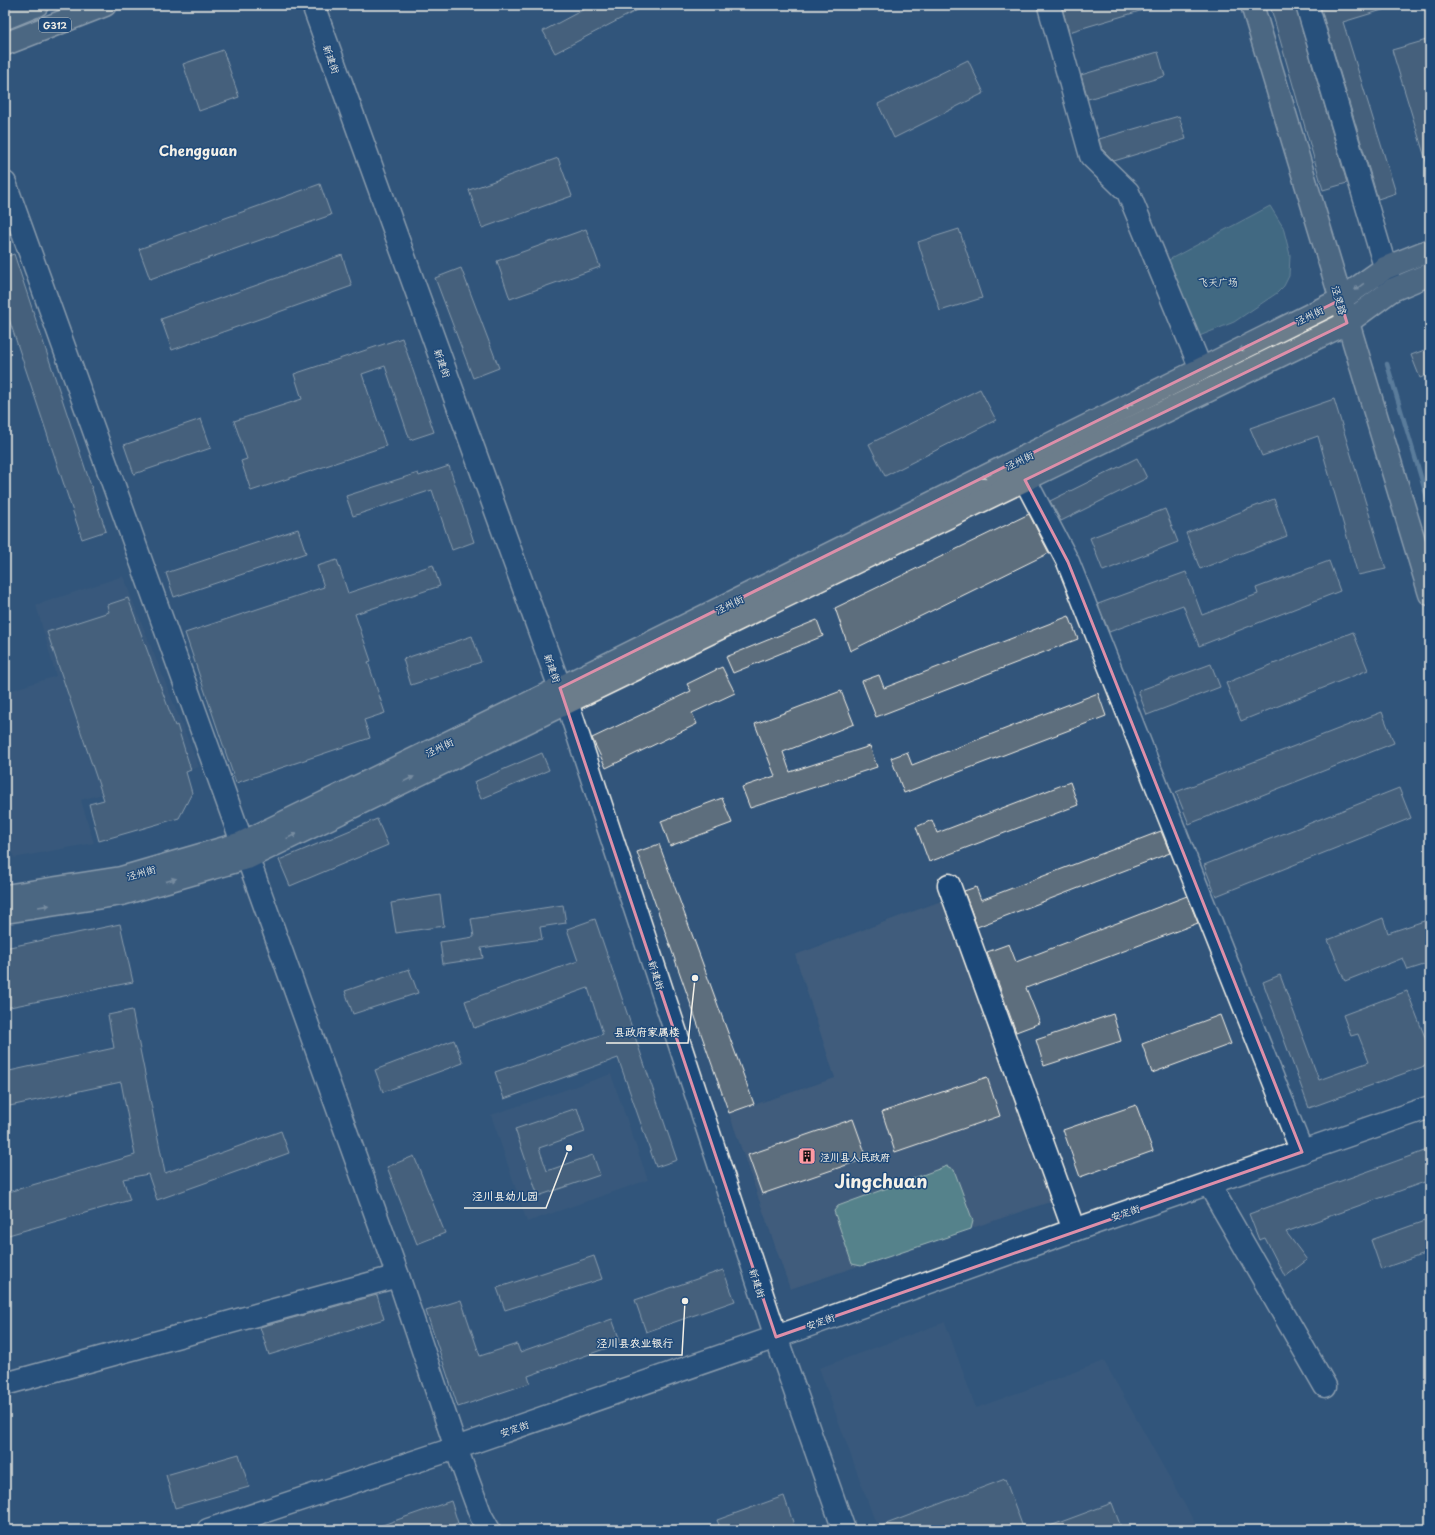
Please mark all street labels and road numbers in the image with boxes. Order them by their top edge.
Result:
road number: G312 [39,18,71,32]
street label: 新建街 [320,42,344,76]
street label: 泾灵路 [1329,284,1351,316]
street label: 泾州街 [1292,302,1326,328]
street label: 新建街 [431,346,455,380]
street label: 泾州街 [1002,447,1036,473]
street label: 泾州街 [712,591,746,617]
street label: 新建街 [541,651,565,685]
street label: 泾州街 [422,734,456,760]
street label: 泾州街 [125,861,157,883]
street label: 新建街 [645,958,669,992]
street label: 安定街 [1108,1200,1142,1224]
street label: 新建街 [746,1266,770,1300]
street label: 安定街 [803,1309,837,1333]
street label: 安定街 [497,1416,531,1440]

